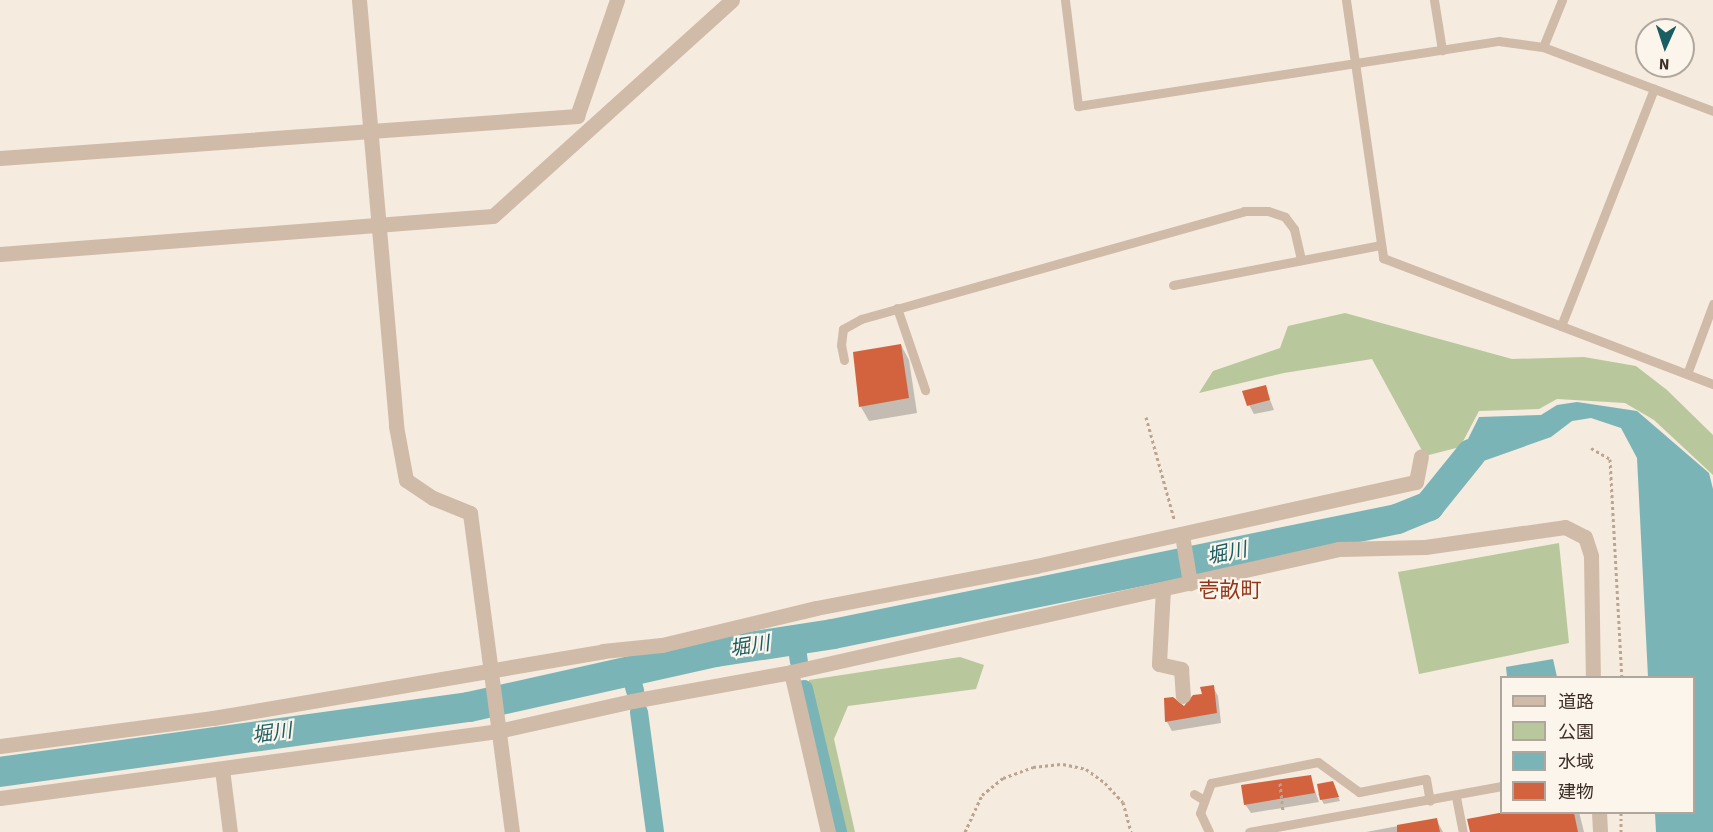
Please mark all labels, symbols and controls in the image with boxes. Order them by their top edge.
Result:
north arrow [1635,18,1695,78]
text: N [1658,53,1670,75]
water label: 堀川 [1205,538,1249,570]
district label: 壱畝町 [1199,577,1261,603]
water label: 堀川 [728,632,772,662]
legend [1500,676,1695,814]
text: 道路 [1558,690,1594,715]
water label: 堀川 [251,719,293,749]
text: 公園 [1558,720,1594,745]
text: 水域 [1558,750,1594,775]
text: 建物 [1558,780,1594,805]

